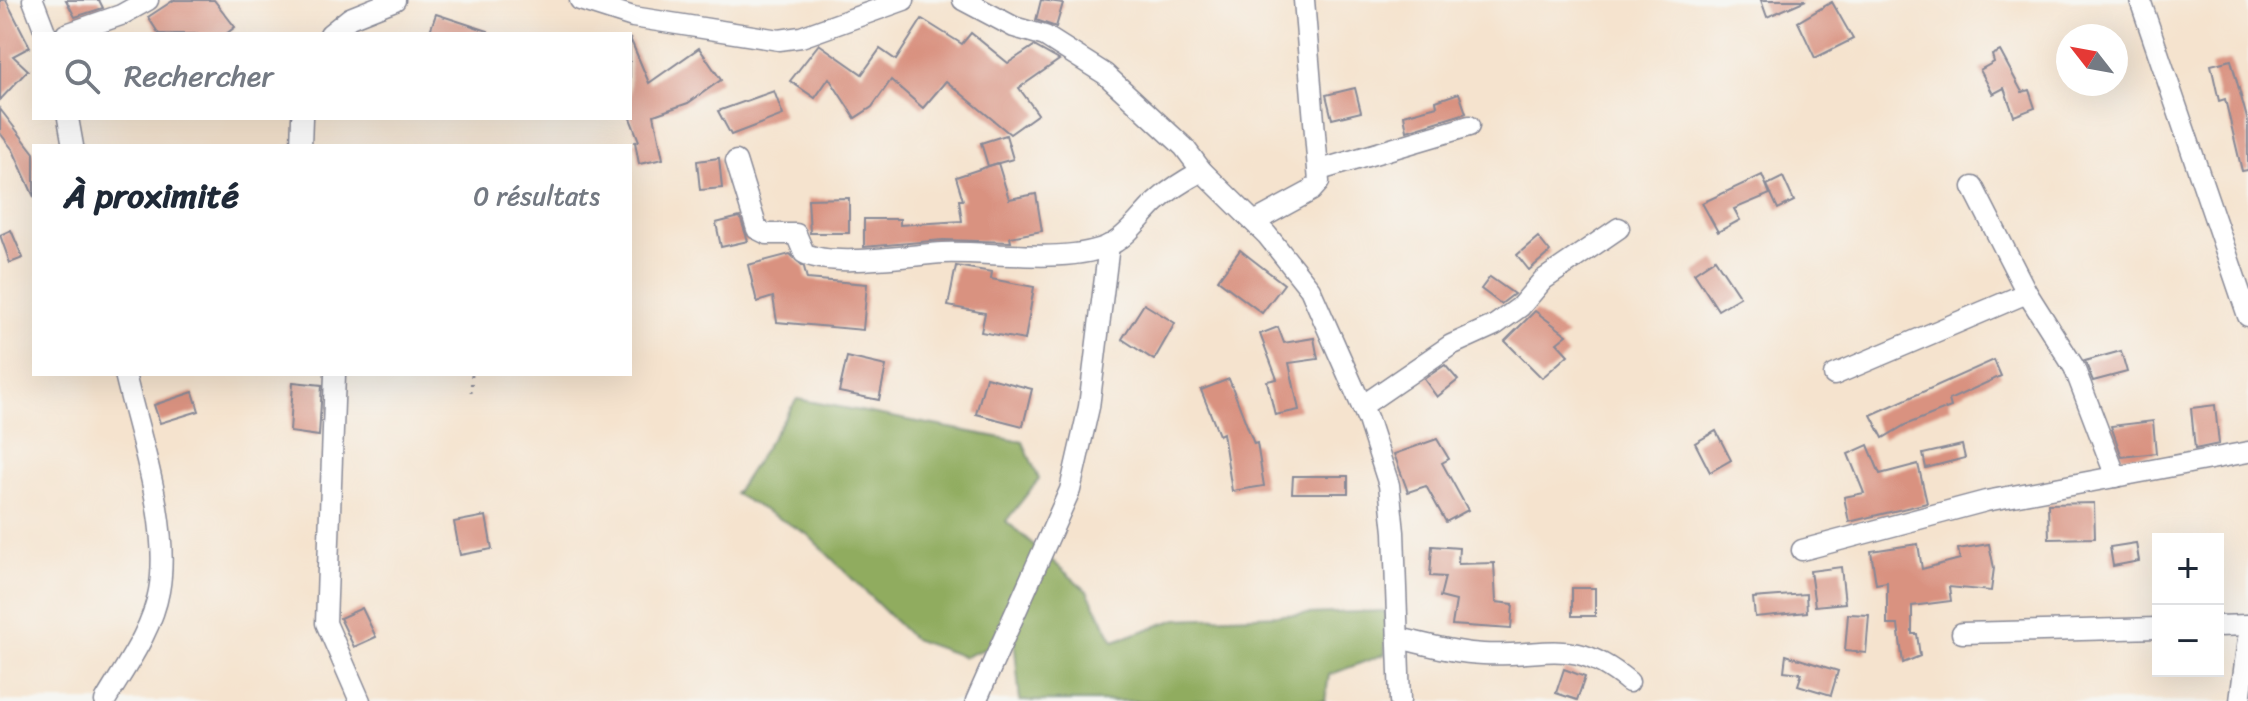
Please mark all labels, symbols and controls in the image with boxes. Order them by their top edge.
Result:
north arrow [2056,24,2128,96]
search box [32,32,632,120]
text: Rechercher [124,49,274,103]
icon: search [60,54,104,98]
text: À proximité [64,166,239,226]
text: 0 résultats [473,173,600,219]
map controls [2152,533,2224,677]
button: + [2152,533,2224,605]
button: − [2152,605,2224,677]

